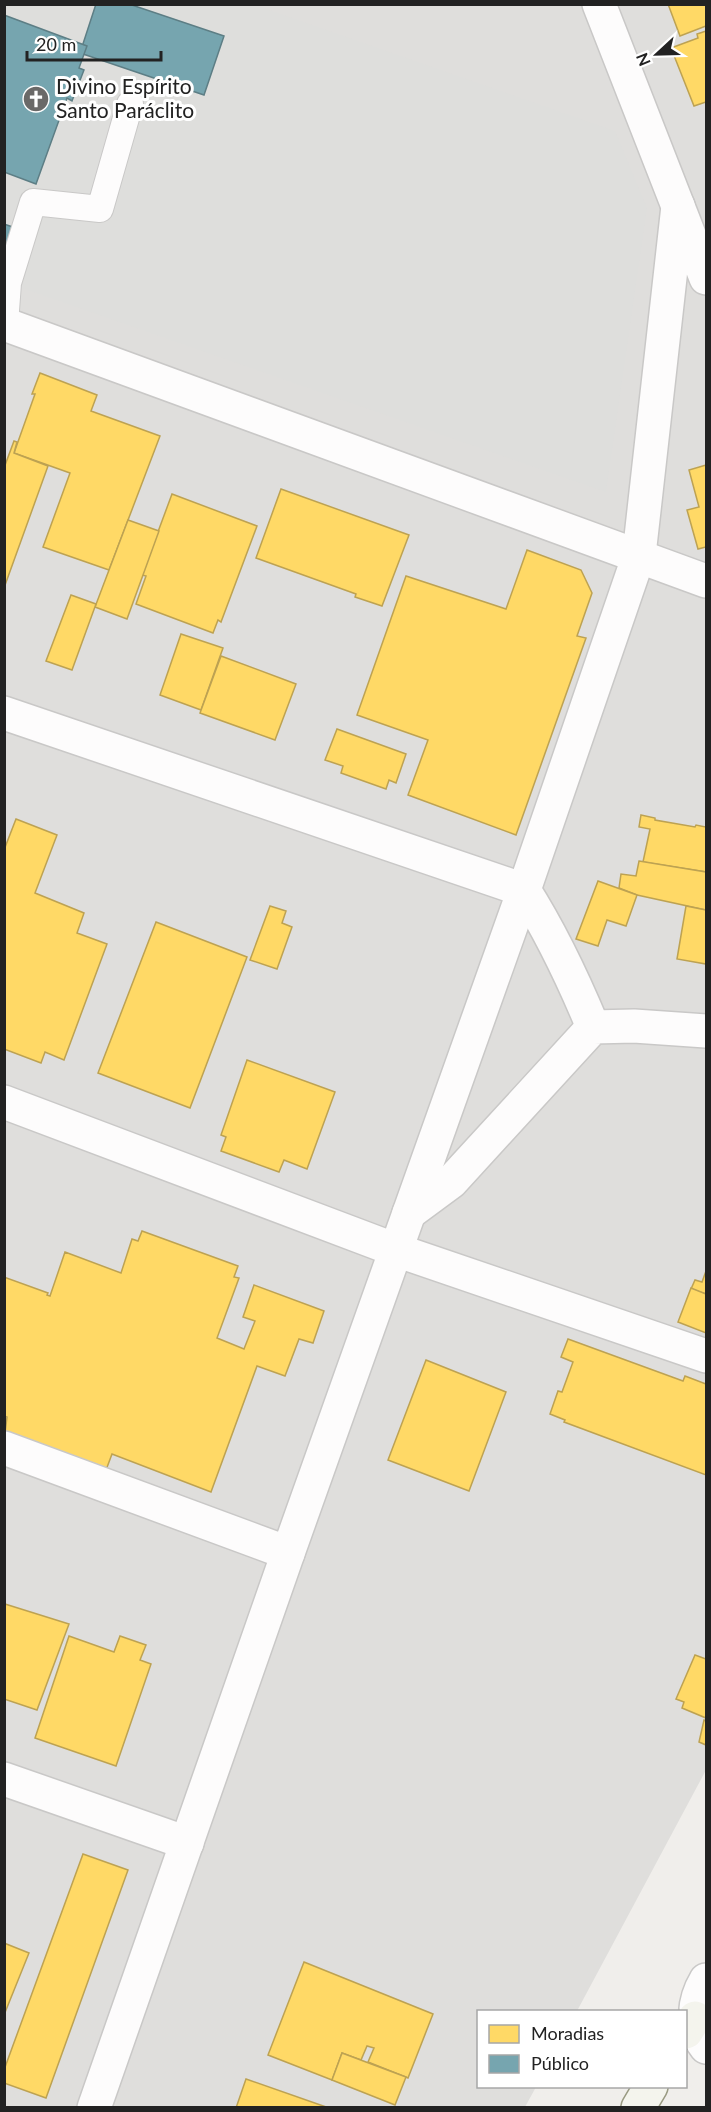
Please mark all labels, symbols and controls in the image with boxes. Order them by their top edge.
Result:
scale bar [27,24,160,62]
north arrow [627,24,687,84]
text: 20 m [36,33,76,55]
text: N [632,51,654,69]
place label: Divino Espírito Santo Paráclito [56,73,194,122]
church icon: Divino Espírito Santo Paráclito [21,84,51,114]
legend [477,2010,687,2088]
text: Moradias [531,2022,604,2044]
text: Público [531,2052,589,2074]

